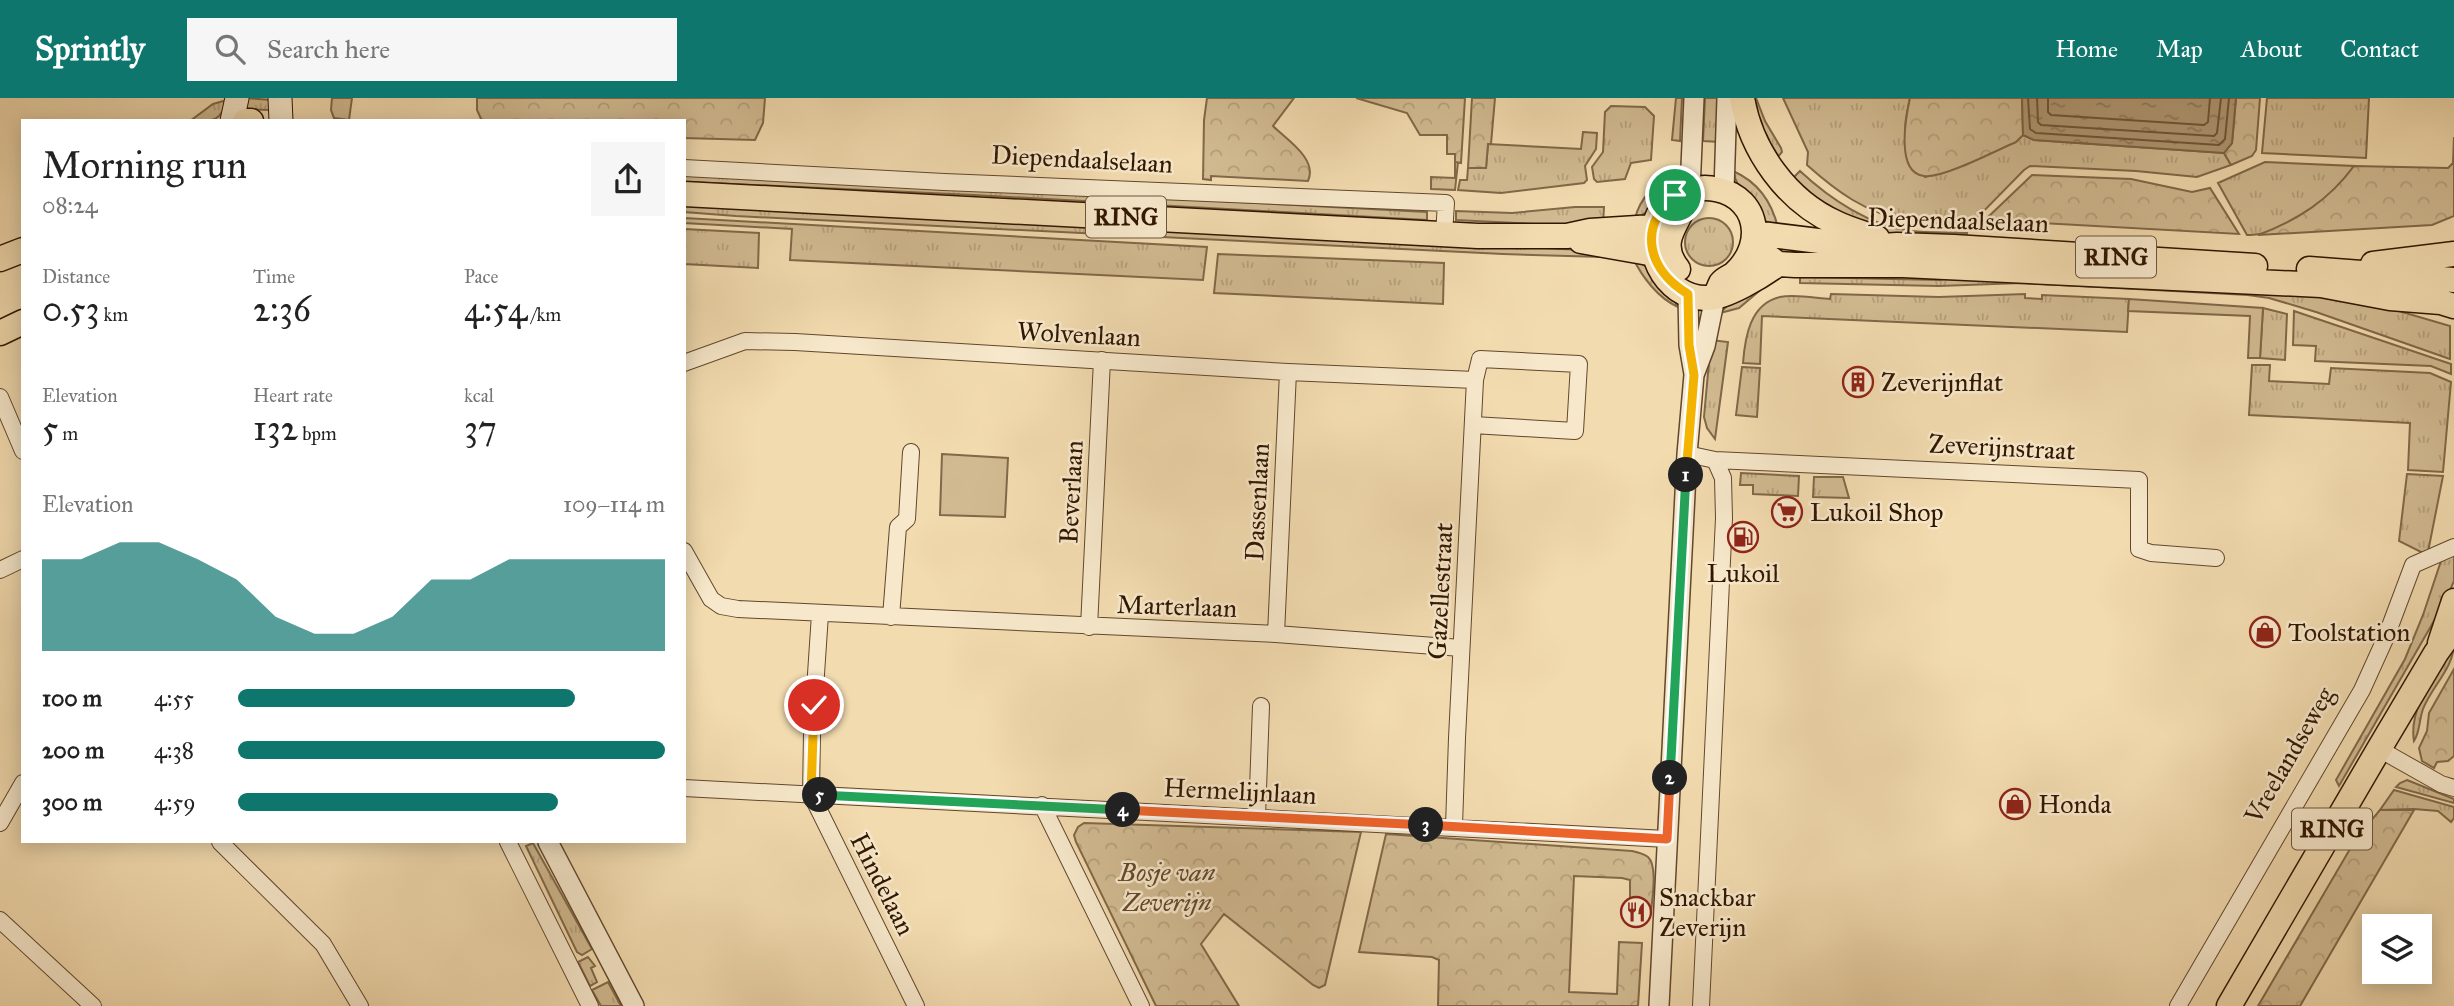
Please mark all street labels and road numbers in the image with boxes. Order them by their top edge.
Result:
street label: Diependaalselaan [990,138,1174,180]
road number: RING [1086,196,1166,238]
street label: Diependaalselaan [1867,201,2049,239]
road number: RING [2076,237,2156,278]
street label: Wolvenlaan [1016,315,1142,353]
street label: Zeverijnstraat [1928,427,2076,467]
street label: Beverlaan [1052,439,1090,545]
street label: Dassenlaan [1238,442,1276,562]
street label: Gazellestraat [1420,522,1460,660]
street label: Marterlaan [1116,588,1238,624]
street label: Vreelandseweg [2236,680,2341,830]
street label: Hermelijnlaan [1163,771,1317,811]
road number: RING [2292,808,2372,850]
street label: Hindelaan [844,827,922,941]

